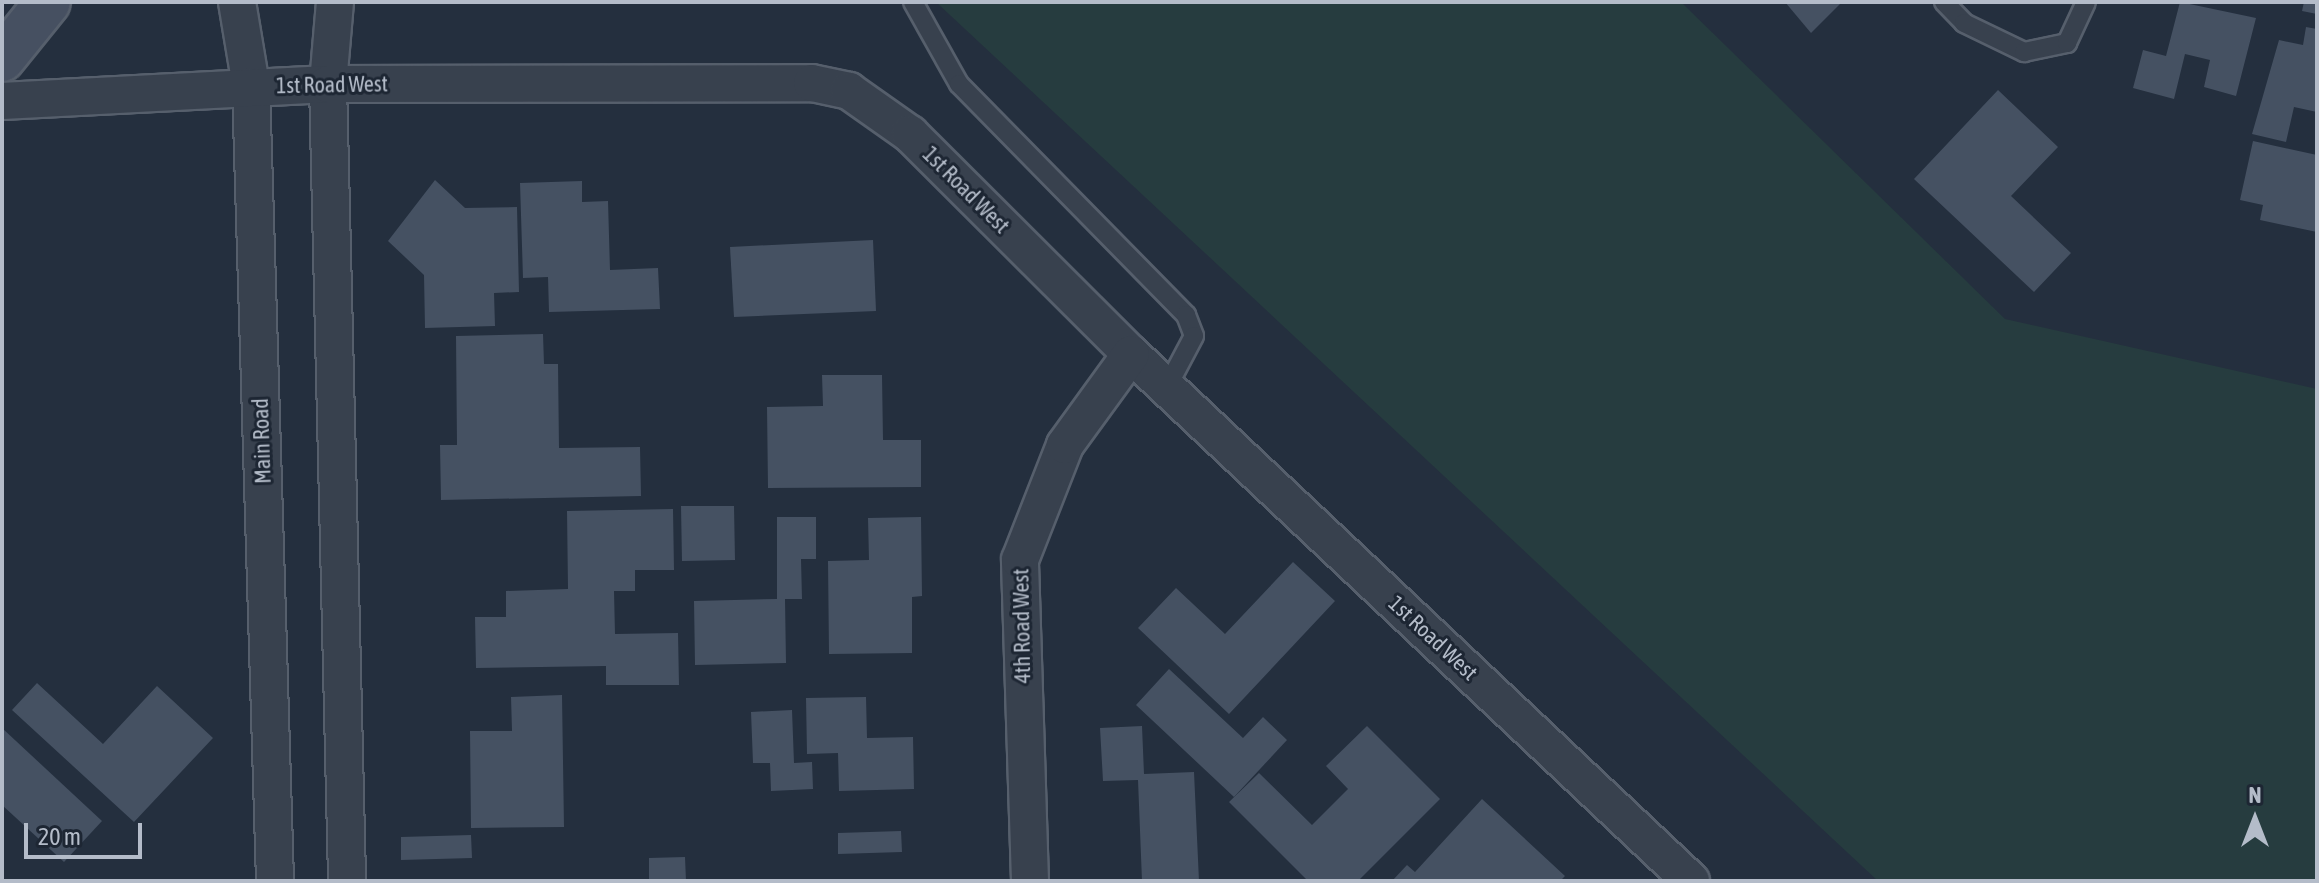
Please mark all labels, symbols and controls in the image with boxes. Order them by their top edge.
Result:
street label: 1st Road West [276,71,388,99]
street label: 1st Road West [917,141,1015,239]
street label: Main Road [247,398,277,484]
street label: 4th Road West [1008,568,1036,684]
street label: 1st Road West [1383,590,1483,686]
north arrow [2215,779,2295,859]
text: N [2249,782,2261,808]
scale bar [28,807,146,857]
text: 20 m [38,823,81,850]

